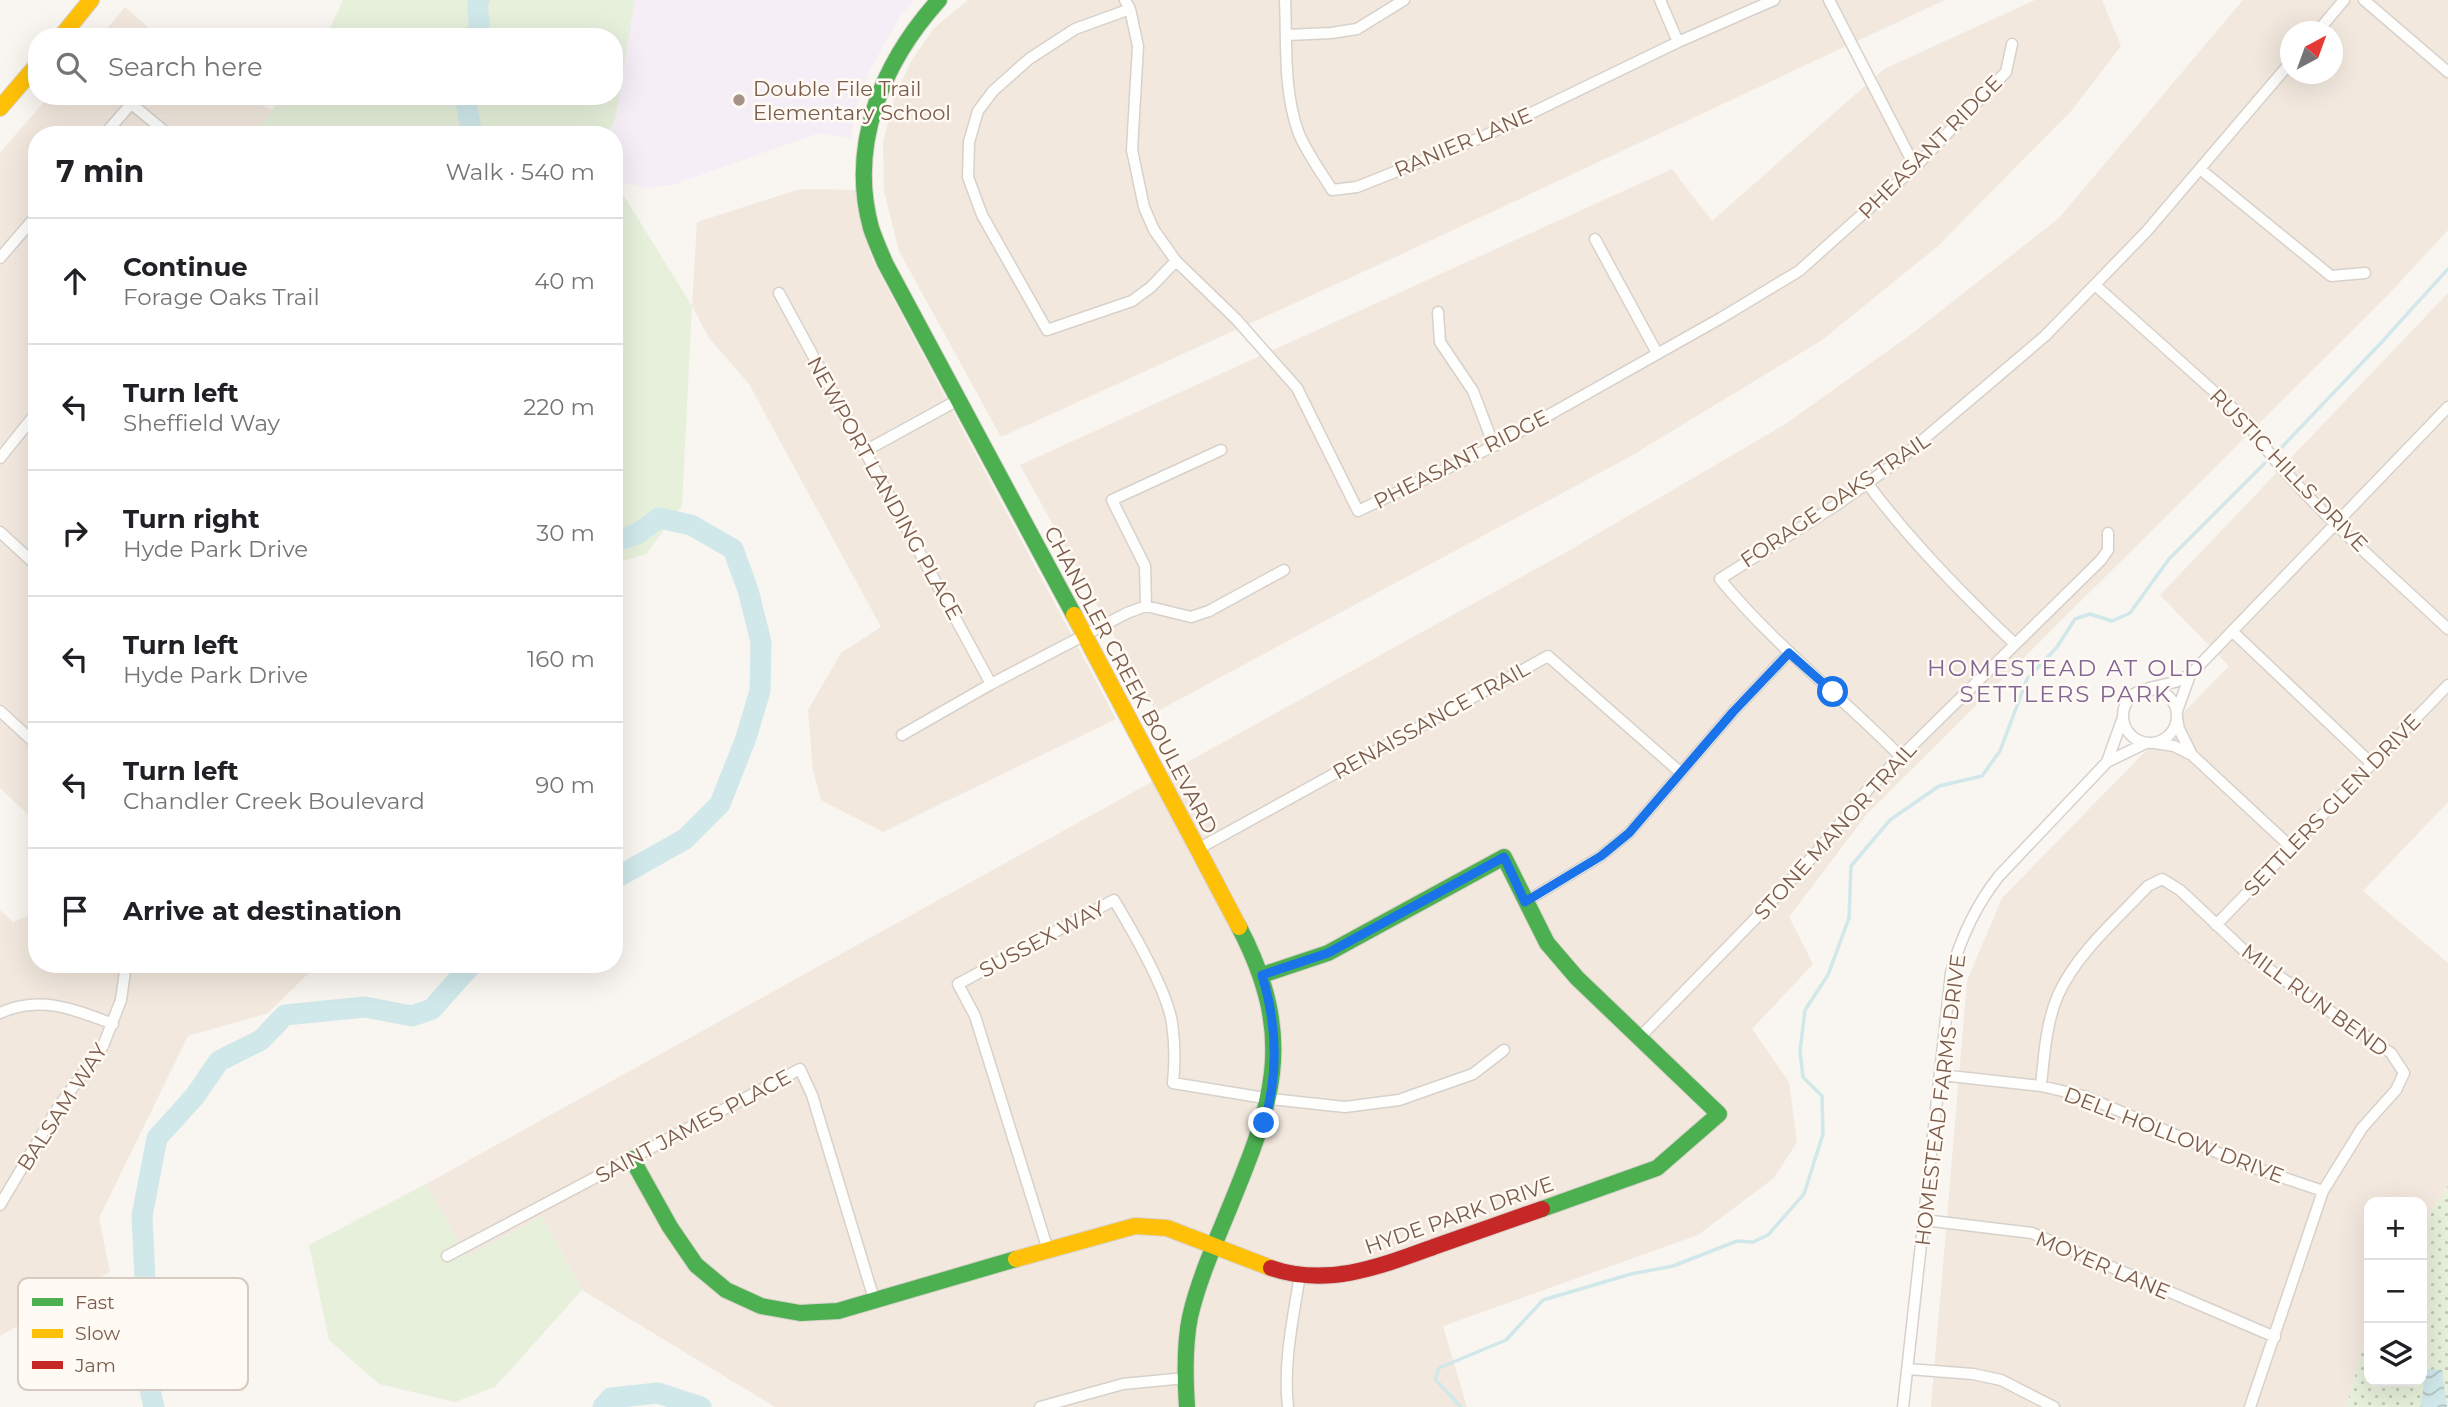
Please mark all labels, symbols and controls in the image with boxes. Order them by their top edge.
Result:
north arrow [2280,21,2343,84]
search box [28,28,623,105]
icon: search [52,48,90,86]
text: Search here [108,51,263,83]
street label: PHEASANT RIDGE [1853,70,2007,224]
place label: Double File Trail Elementary School [753,76,951,125]
marker: Double File Trail Elementary School [731,92,747,108]
street label: RANIER LANE [1390,102,1536,182]
text: 7 min [56,153,144,190]
text: Walk · 540 m [445,158,595,186]
text: Continue [123,251,248,283]
icon: ahead [56,262,94,300]
text: 40 m [534,267,595,295]
text: Forage Oaks Trail [123,283,320,311]
street label: NEWPORT LANDING PLACE [802,352,968,624]
text: Turn left [123,377,239,409]
street label: RUSTIC HILLS DRIVE [2205,383,2373,557]
icon: left [56,388,94,426]
text: 220 m [523,393,595,421]
street label: PHEASANT RIDGE [1369,404,1553,514]
text: Sheffield Way [123,409,280,437]
street label: FORAGE OAKS TRAIL [1736,427,1935,573]
text: Turn right [123,503,259,535]
icon: right [56,514,94,552]
text: 30 m [536,519,595,547]
street label: CHANDLER CREEK BOULEVARD [1039,522,1223,838]
text: Hyde Park Drive [123,535,308,563]
text: Turn left [123,629,239,661]
icon: left [56,640,94,678]
text: 160 m [527,645,595,673]
district label: HOMESTEAD AT OLD SETTLERS PARK [1927,654,2205,708]
street label: RENAISSANCE TRAIL [1328,655,1534,785]
text: Hyde Park Drive [123,661,308,689]
route start [1817,676,1848,707]
street label: SETTLERS GLEN DRIVE [2238,709,2426,901]
street label: STONE MANOR TRAIL [1749,737,1922,925]
text: Turn left [123,755,239,787]
icon: left [56,766,94,804]
text: 90 m [535,771,595,799]
text: Chandler Creek Boulevard [123,787,425,815]
icon: arrive [56,892,94,930]
text: Arrive at destination [123,895,402,927]
street label: SUSSEX WAY [975,895,1110,983]
street label: MILL RUN BEND [2237,938,2393,1062]
street label: HOMESTEAD FARMS DRIVE [1910,953,1970,1247]
street label: BALSAM WAY [12,1038,113,1175]
street label: SAINT JAMES PLACE [591,1064,795,1188]
street label: DELL HOLLOW DRIVE [2060,1081,2288,1189]
route end [1248,1107,1279,1138]
street label: HYDE PARK DRIVE [1361,1171,1557,1259]
map controls [2364,1197,2427,1386]
button: + [2364,1197,2427,1260]
street label: MOYER LANE [2032,1225,2174,1305]
button: − [2364,1260,2427,1323]
legend [18,1278,248,1390]
text: Fast [75,1291,115,1314]
text: Slow [75,1322,120,1345]
button: layers [2364,1323,2427,1386]
text: Jam [74,1354,116,1377]

